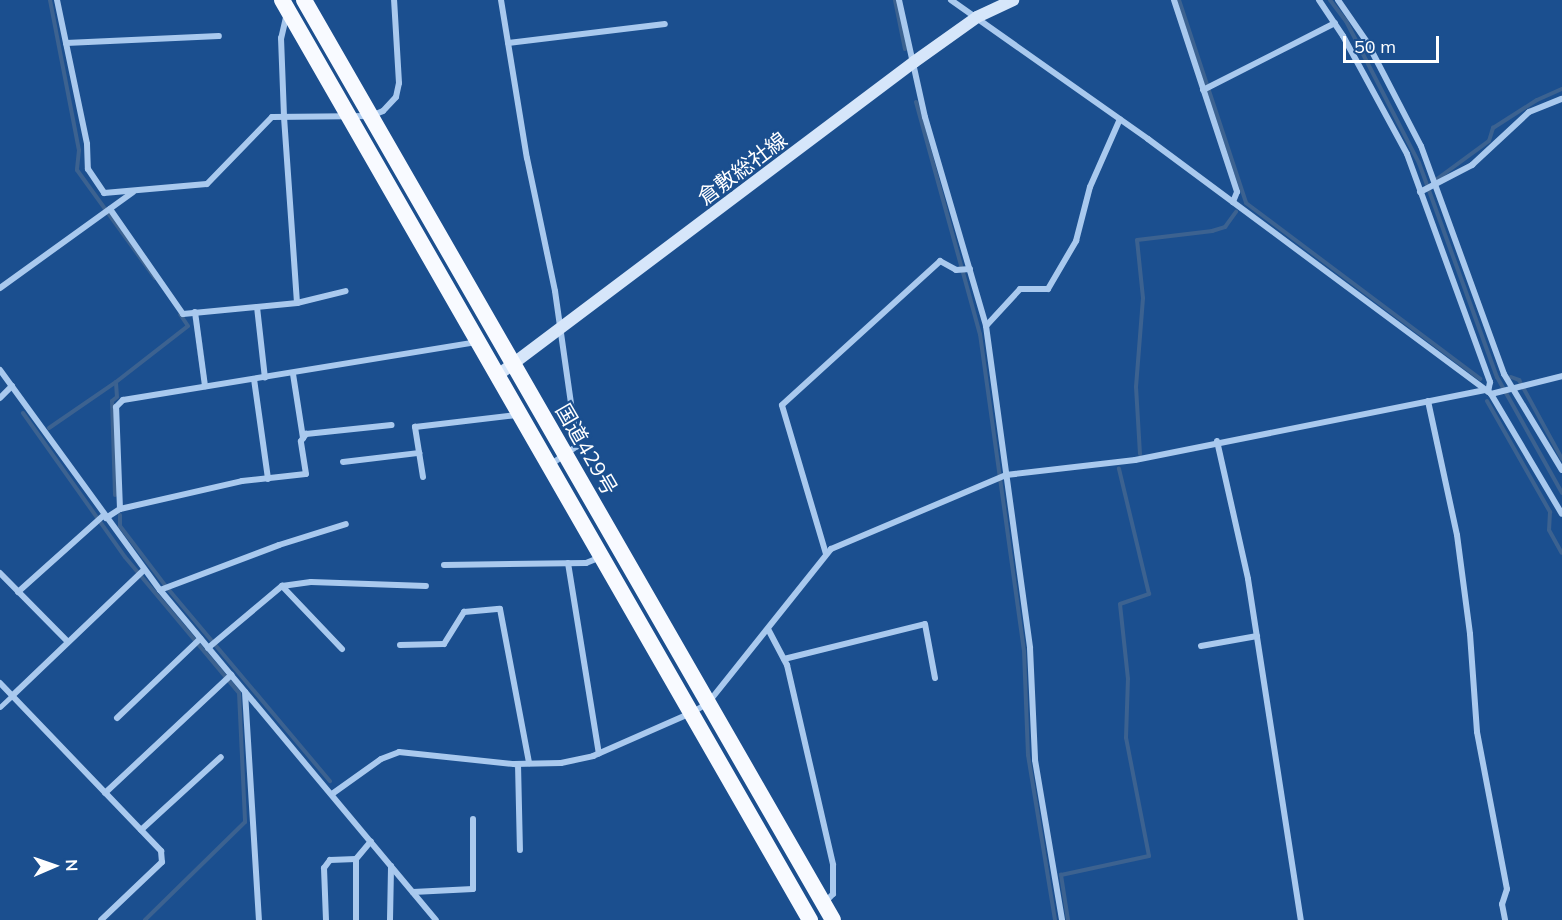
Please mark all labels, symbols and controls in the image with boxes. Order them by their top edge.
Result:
scale bar [1346,24,1442,62]
text: 50 m [1354,35,1396,58]
street label: 倉敷総社線 [692,126,792,210]
street label: 国道429号 [551,399,623,499]
north arrow [24,836,84,896]
text: N [62,859,82,872]

